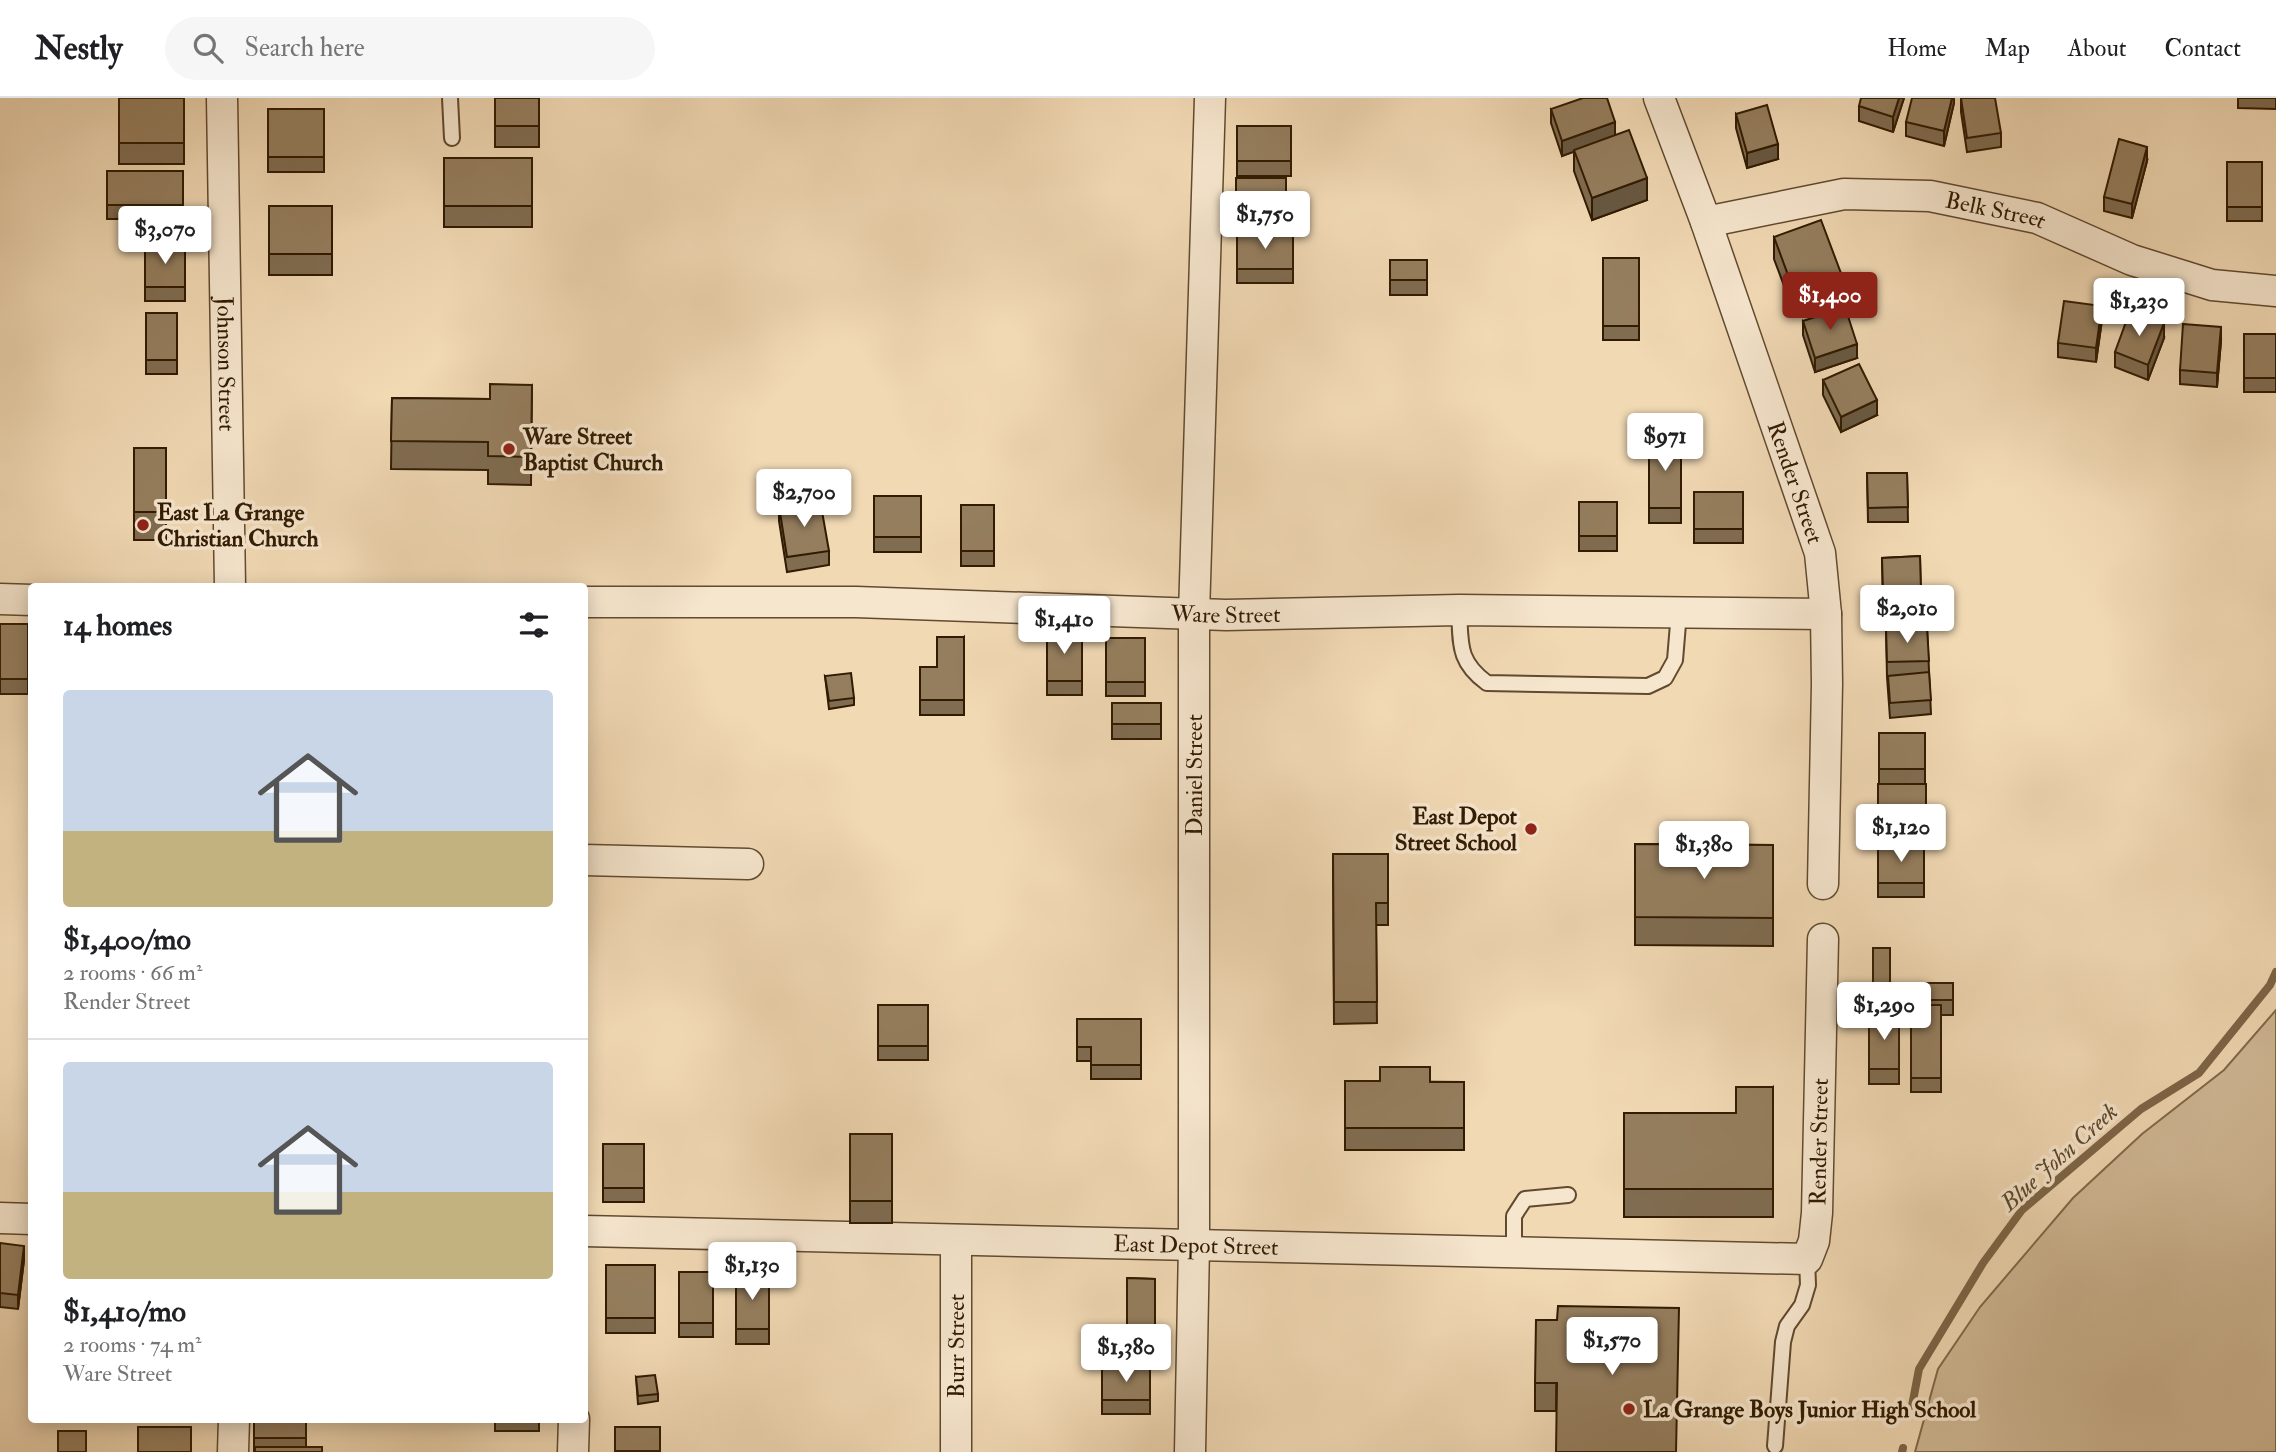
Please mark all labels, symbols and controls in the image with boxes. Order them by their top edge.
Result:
search box [165,17,655,80]
text: Nestly [35,28,123,69]
icon: search [189,29,227,67]
text: Search here [245,32,365,64]
text: Home [1887,33,1947,64]
text: Map [1985,33,2030,64]
text: About [2068,33,2127,64]
text: Contact [2165,33,2241,64]
street label: Belk Street [1943,186,2051,235]
pin: $1,750 [1208,192,1322,251]
text: $1,750 [1236,199,1294,228]
pin: $3,070 [108,206,222,266]
text: $3,070 [134,214,196,243]
pin: $1,400 [1773,272,1887,332]
pin: $1,230 [2082,278,2196,338]
text: $1,400 [1798,280,1862,309]
text: $1,230 [2110,286,2168,315]
street label: Johnson Street [210,295,241,432]
pin: $971 [1624,414,1706,473]
street label: Render Street [1761,418,1830,548]
text: $971 [1643,421,1687,450]
place label: Ware Street Baptist Church [522,422,663,478]
marker: Ware Street Baptist Church [501,441,517,457]
pin: $2,700 [747,470,861,529]
text: $2,700 [772,477,836,506]
place label: East La Grange Christian Church [157,498,319,553]
marker: East La Grange Christian Church [135,517,151,533]
pin: $2,010 [1850,586,1964,645]
text: $2,010 [1876,593,1938,622]
pin: $1,410 [1007,596,1121,656]
street label: Ware Street [1170,599,1281,630]
text: $1,410 [1034,604,1094,633]
icon: filters [515,606,553,644]
text: 14 homes [63,607,172,644]
street label: Daniel Street [1180,714,1209,836]
icon: home [245,735,371,861]
place label: East Depot Street School [1395,802,1518,857]
pin: $1,120 [1844,804,1958,864]
text: $1,120 [1872,812,1930,841]
marker: East Depot Street School [1523,821,1539,837]
pin: $1,380 [1647,822,1761,881]
text: $1,380 [1675,829,1733,858]
text: $1,400/mo [63,921,191,958]
text: 2 rooms · 66 m² [63,958,202,987]
pin: $1,290 [1827,982,1941,1042]
text: Render Street [63,987,190,1016]
text: $1,290 [1853,990,1915,1019]
street label: Render Street [1803,1078,1835,1206]
water label: Blue John Creek [1993,1096,2125,1219]
icon: home [245,1107,371,1233]
street label: East Depot Street [1113,1229,1279,1262]
pin: $1,130 [695,1242,809,1302]
text: $1,130 [724,1250,780,1279]
text: $1,410/mo [63,1293,186,1330]
street label: Burr Street [942,1294,971,1398]
pin: $1,570 [1555,1318,1669,1377]
pin: $1,380 [1069,1324,1183,1384]
text: $1,570 [1583,1325,1641,1354]
text: 2 rooms · 74 m² [63,1330,202,1359]
text: $1,380 [1097,1332,1155,1361]
text: Ware Street [63,1359,172,1388]
place label: La Grange Boys Junior High School [1643,1395,1977,1425]
marker: La Grange Boys Junior High School [1621,1401,1637,1417]

